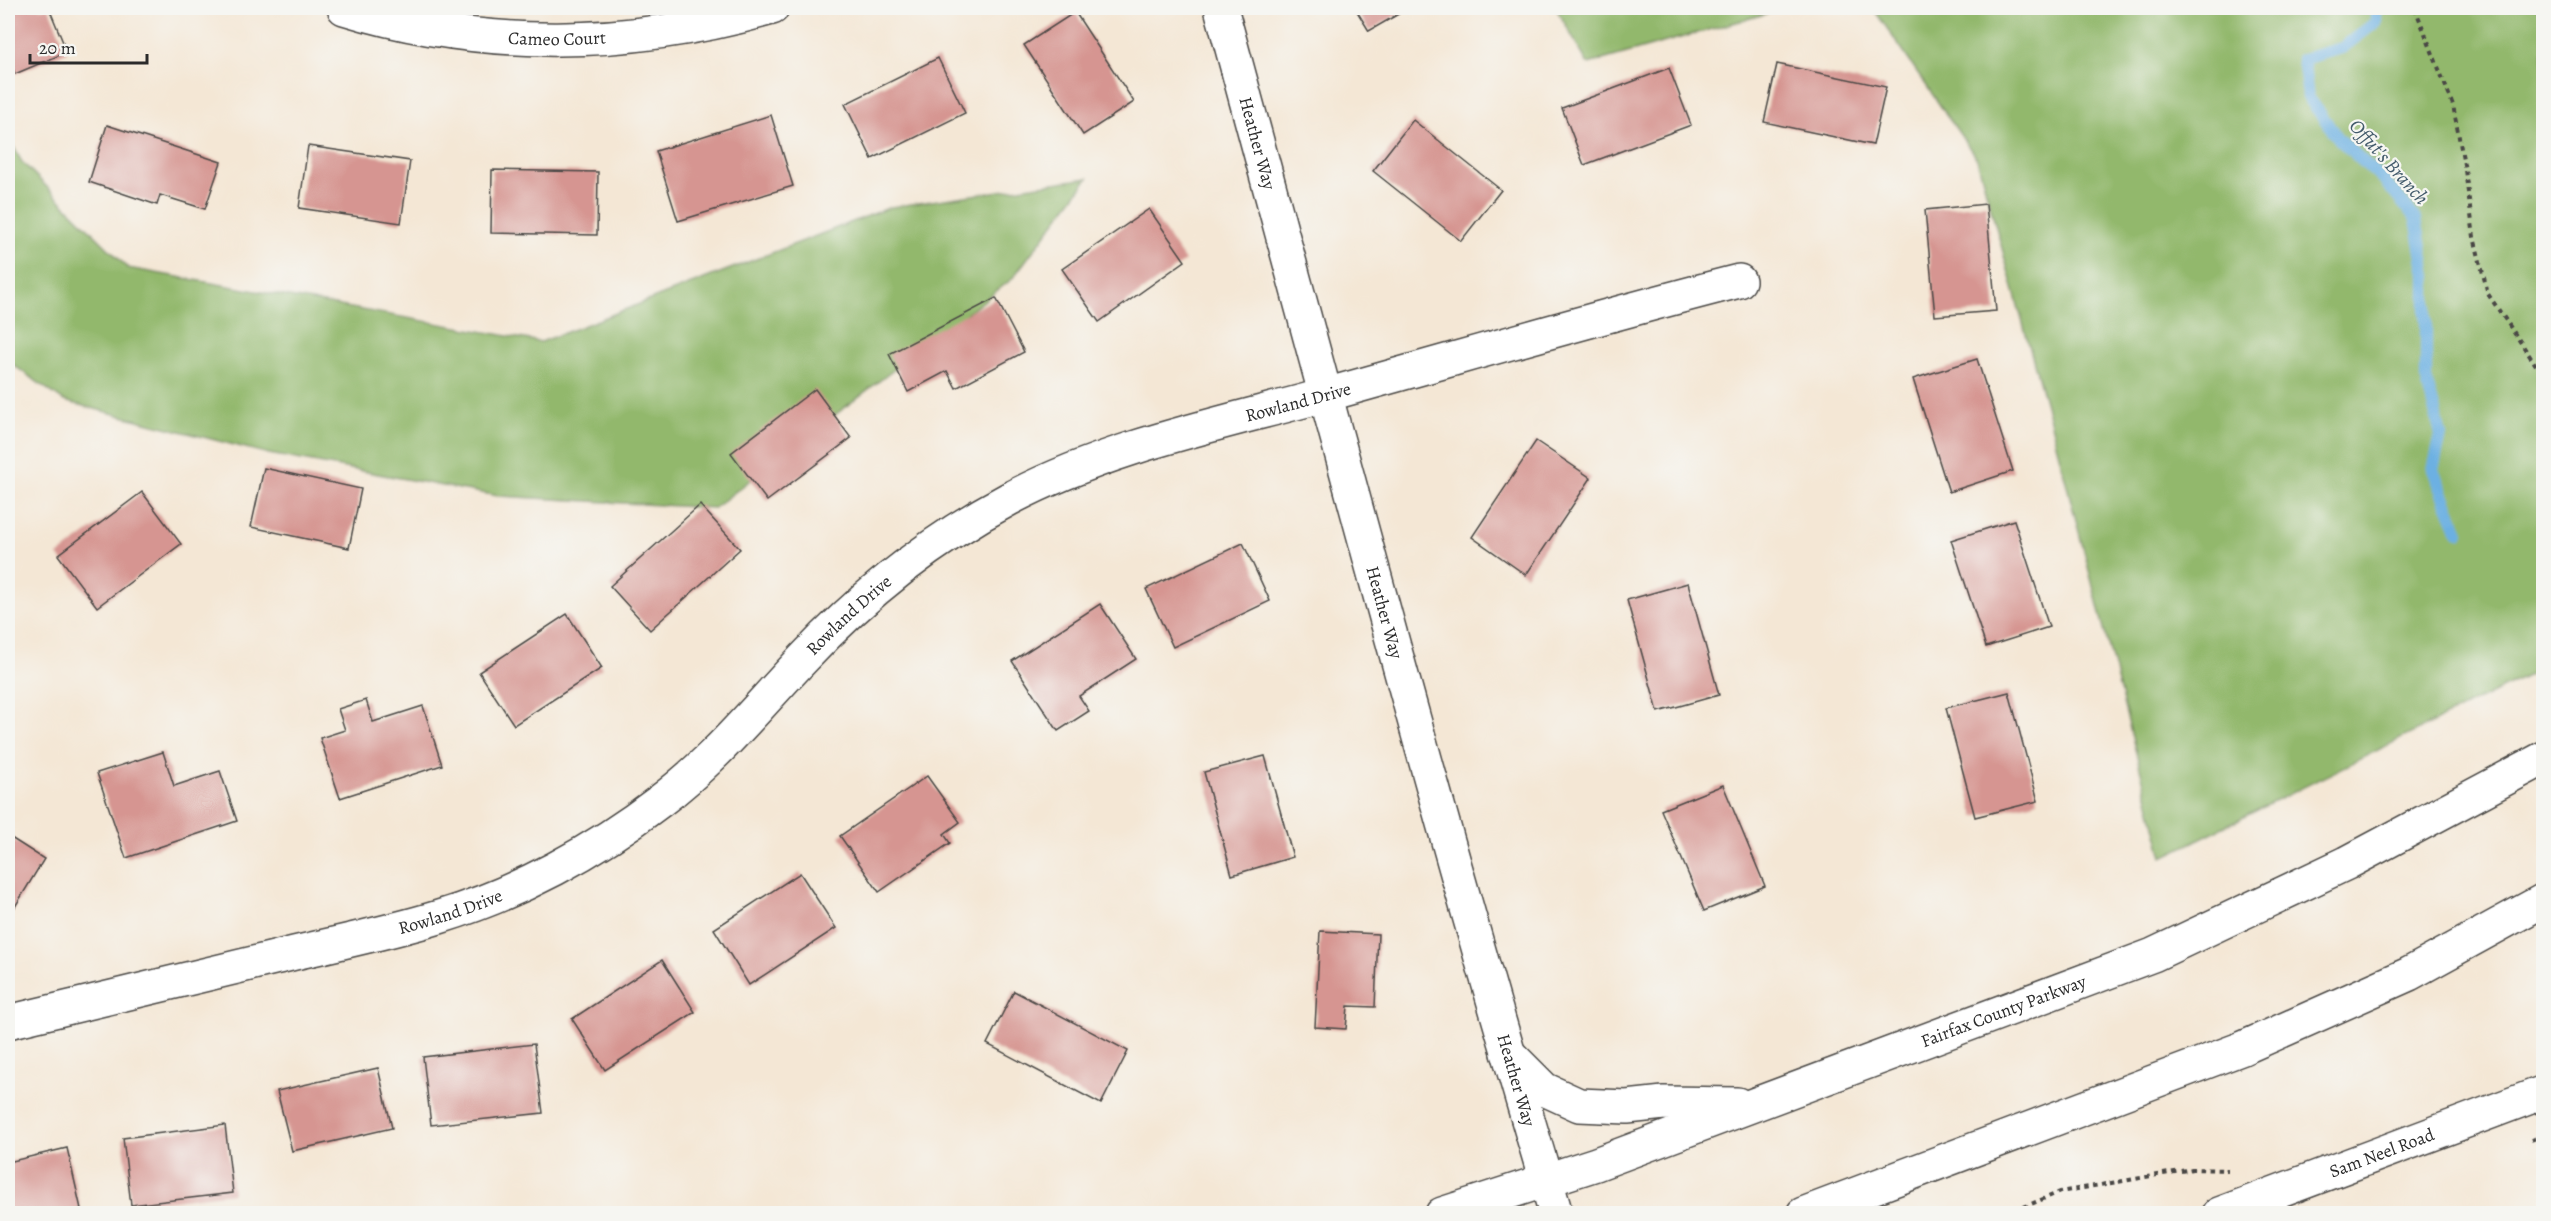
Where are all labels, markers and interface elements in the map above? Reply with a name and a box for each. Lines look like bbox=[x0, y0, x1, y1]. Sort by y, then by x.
street label: Cameo Court bbox=[507, 25, 607, 51]
scale bar bbox=[30, 27, 147, 65]
text: 20 m bbox=[39, 36, 76, 60]
street label: Heather Way bbox=[1234, 94, 1282, 193]
water label: Offut's Branch bbox=[2343, 113, 2435, 211]
street label: Rowland Drive bbox=[1243, 376, 1354, 428]
street label: Heather Way bbox=[1360, 563, 1409, 662]
street label: Rowland Drive bbox=[801, 569, 897, 660]
street label: Rowland Drive bbox=[396, 883, 506, 940]
street label: Fairfax County Parkway bbox=[1917, 969, 2090, 1053]
street label: Heather Way bbox=[1492, 1031, 1542, 1130]
street label: Sam Neel Road bbox=[2326, 1122, 2438, 1183]

